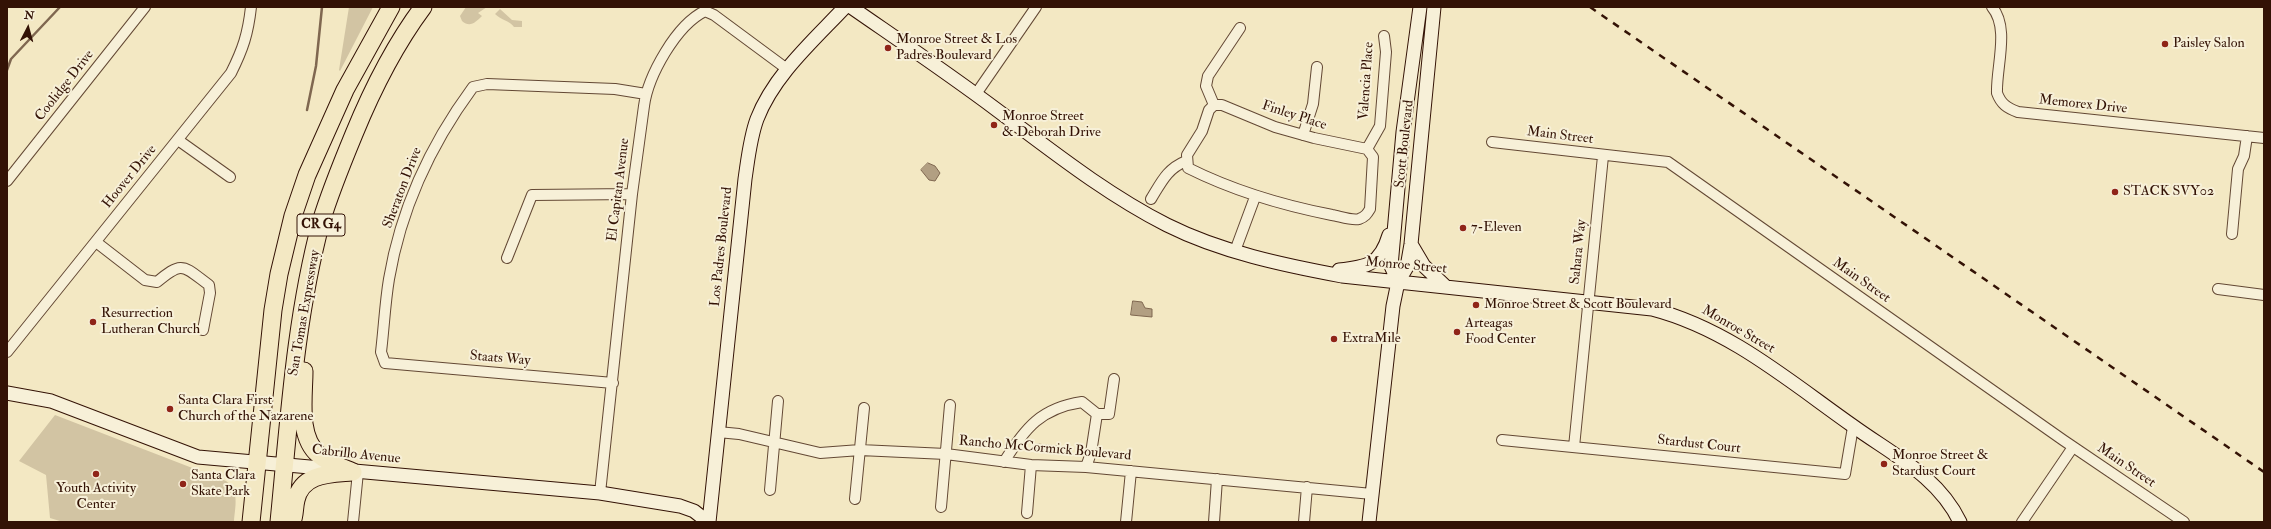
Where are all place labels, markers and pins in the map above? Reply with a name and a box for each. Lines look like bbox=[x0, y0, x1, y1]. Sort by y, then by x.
place label: Monroe Street & Los Padres Boulevard bbox=[896, 32, 1017, 64]
place label: Paisley Salon bbox=[2173, 36, 2245, 52]
marker: Paisley Salon bbox=[2160, 39, 2170, 49]
marker: Monroe Street & Los Padres Boulevard bbox=[883, 43, 893, 53]
place label: Monroe Street & Deborah Drive bbox=[1002, 109, 1101, 142]
marker: Monroe Street & Deborah Drive bbox=[989, 120, 999, 130]
place label: STACK SVY02 bbox=[2123, 184, 2214, 200]
marker: STACK SVY02 bbox=[2110, 187, 2120, 197]
place label: 7-Eleven bbox=[1471, 220, 1522, 236]
marker: 7-Eleven bbox=[1458, 223, 1468, 233]
place label: Monroe Street & Scott Boulevard bbox=[1484, 297, 1672, 313]
marker: Monroe Street & Scott Boulevard bbox=[1471, 300, 1481, 310]
place label: Resurrection Lutheran Church bbox=[101, 306, 200, 338]
place label: Arteagas Food Center bbox=[1465, 316, 1536, 348]
marker: Resurrection Lutheran Church bbox=[88, 317, 98, 327]
marker: Arteagas Food Center bbox=[1452, 327, 1462, 337]
place label: ExtraMile bbox=[1342, 331, 1401, 347]
marker: ExtraMile bbox=[1329, 334, 1339, 344]
place label: Santa Clara First Church of the Nazarene bbox=[178, 393, 313, 426]
marker: Santa Clara First Church of the Nazarene bbox=[165, 404, 175, 414]
place label: Monroe Street & Stardust Court bbox=[1892, 448, 1988, 480]
marker: Monroe Street & Stardust Court bbox=[1879, 459, 1889, 469]
place label: Santa Clara Skate Park bbox=[191, 468, 255, 500]
marker: Youth Activity Center bbox=[91, 469, 101, 479]
marker: Santa Clara Skate Park bbox=[178, 479, 188, 489]
place label: Youth Activity Center bbox=[56, 481, 136, 514]

